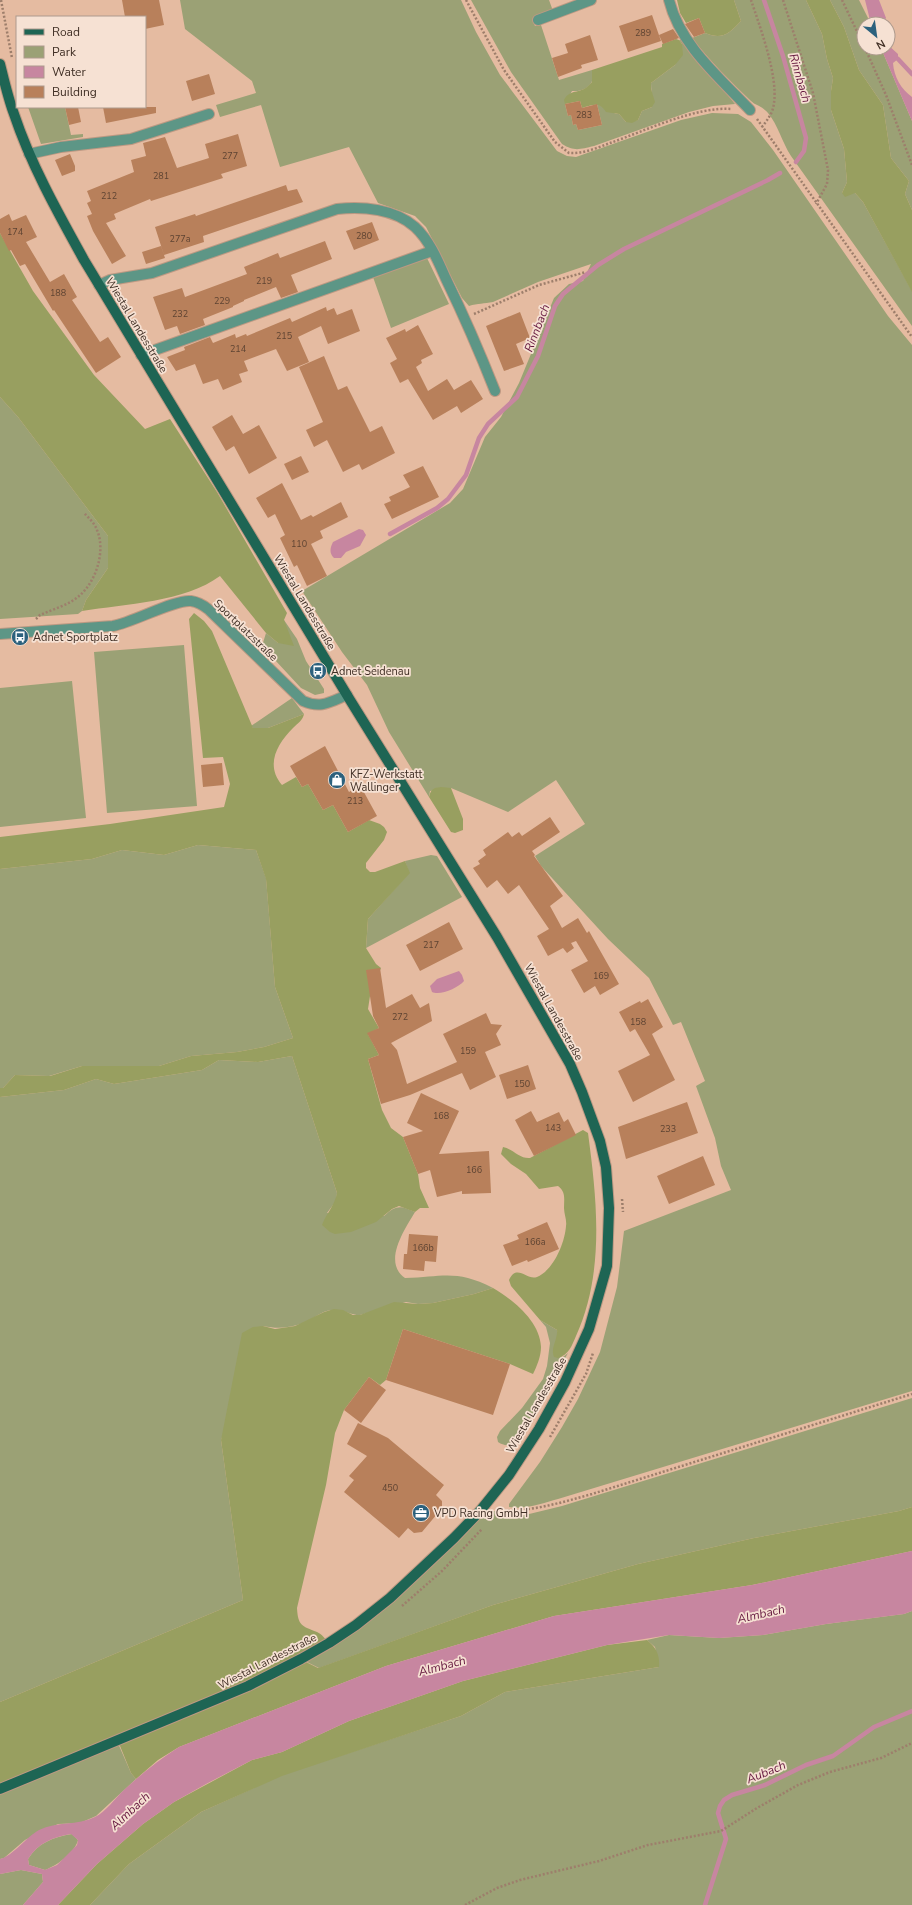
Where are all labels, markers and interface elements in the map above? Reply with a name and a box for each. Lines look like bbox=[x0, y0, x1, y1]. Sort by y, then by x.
legend bbox=[16, 16, 146, 108]
north arrow bbox=[856, 16, 896, 56]
text: Road bbox=[52, 24, 80, 40]
house number: 289 bbox=[635, 27, 651, 39]
text: N bbox=[873, 36, 888, 53]
text: Park bbox=[52, 44, 77, 60]
water label: Rinnbach bbox=[785, 52, 815, 104]
text: Water bbox=[52, 64, 86, 80]
text: Building bbox=[52, 84, 97, 100]
house number: 283 bbox=[576, 109, 592, 121]
house number: 277 bbox=[222, 150, 238, 162]
house number: 281 bbox=[153, 170, 169, 182]
house number: 212 bbox=[101, 190, 117, 202]
house number: 174 bbox=[7, 226, 24, 238]
house number: 280 bbox=[356, 230, 372, 242]
house number: 277a bbox=[170, 233, 191, 245]
street label: Wiestal Landesstraße bbox=[102, 275, 171, 376]
house number: 219 bbox=[256, 275, 272, 287]
house number: 188 bbox=[50, 287, 66, 299]
house number: 229 bbox=[214, 295, 230, 307]
water label: Rinnbach bbox=[521, 302, 554, 354]
house number: 232 bbox=[172, 308, 188, 320]
house number: 215 bbox=[276, 330, 292, 342]
house number: 214 bbox=[230, 343, 247, 355]
house number: 110 bbox=[291, 538, 307, 550]
street label: Wiestal Landesstraße bbox=[270, 552, 339, 653]
street label: Sportplatzstraße bbox=[211, 596, 281, 665]
bus stop icon: Adnet Sportplatz bbox=[10, 627, 30, 647]
place label: Adnet Sportplatz bbox=[33, 630, 118, 645]
bus stop icon: Adnet Seidenau bbox=[308, 661, 328, 681]
place label: Adnet Seidenau bbox=[331, 664, 410, 679]
place label: KFZ-Werkstatt Wallinger bbox=[350, 767, 422, 795]
shop icon: KFZ-Werkstatt Wallinger bbox=[327, 770, 347, 790]
house number: 213 bbox=[347, 795, 363, 807]
house number: 217 bbox=[423, 939, 439, 951]
street label: Wiestal Landesstraße bbox=[521, 961, 587, 1063]
house number: 169 bbox=[593, 970, 609, 982]
house number: 272 bbox=[392, 1011, 408, 1023]
house number: 158 bbox=[630, 1016, 646, 1028]
house number: 159 bbox=[460, 1045, 476, 1057]
house number: 150 bbox=[514, 1078, 530, 1090]
house number: 168 bbox=[433, 1110, 449, 1122]
house number: 143 bbox=[545, 1122, 561, 1134]
house number: 233 bbox=[660, 1123, 676, 1135]
house number: 166 bbox=[466, 1164, 482, 1176]
house number: 166a bbox=[525, 1236, 546, 1248]
house number: 166b bbox=[412, 1242, 434, 1254]
street label: Wiestal Landesstraße bbox=[503, 1354, 570, 1456]
house number: 450 bbox=[382, 1482, 398, 1494]
office icon: VPD Racing GmbH bbox=[411, 1503, 431, 1523]
place label: VPD Racing GmbH bbox=[433, 1506, 528, 1521]
water label: Almbach bbox=[735, 1601, 787, 1627]
street label: Wiestal Landesstraße bbox=[215, 1630, 319, 1693]
water label: Almbach bbox=[416, 1652, 468, 1680]
water label: Aubach bbox=[743, 1757, 788, 1788]
water label: Almbach bbox=[106, 1789, 153, 1834]

